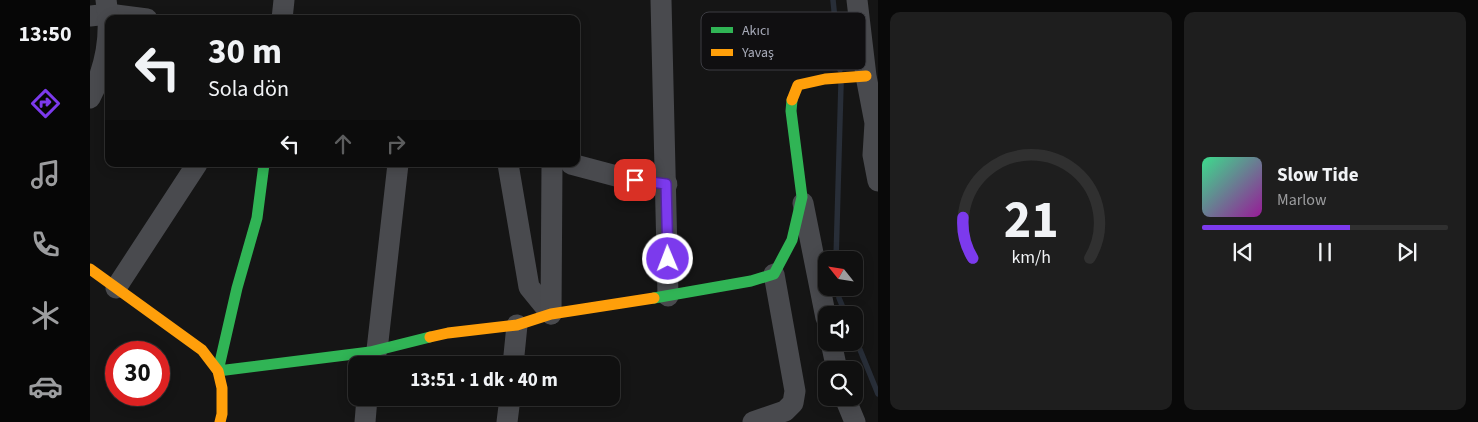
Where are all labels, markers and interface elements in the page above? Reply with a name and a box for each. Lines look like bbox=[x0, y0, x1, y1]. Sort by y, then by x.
legend bbox=[701, 12, 866, 70]
text: 13:50 bbox=[18, 18, 72, 50]
text: Akıcı bbox=[742, 21, 770, 41]
text: 30 m bbox=[208, 27, 282, 77]
icon: left bbox=[125, 35, 190, 100]
text: Yavaş bbox=[741, 43, 774, 63]
text: Sola dön bbox=[208, 73, 289, 105]
icon: directions bbox=[28, 86, 63, 121]
icon: left bbox=[276, 130, 304, 158]
icon: ahead bbox=[329, 130, 357, 158]
icon: right bbox=[382, 130, 410, 158]
icon: music bbox=[28, 157, 63, 192]
pin bbox=[614, 159, 656, 201]
text: Slow Tide bbox=[1277, 162, 1358, 189]
icon: arrive bbox=[621, 166, 649, 194]
text: 21 bbox=[1004, 184, 1058, 258]
text: Marlow bbox=[1277, 189, 1326, 211]
icon: phone bbox=[28, 227, 63, 262]
position arrow bbox=[641, 232, 693, 284]
icon: previous bbox=[1229, 238, 1257, 266]
icon: pause bbox=[1311, 238, 1339, 266]
icon: next bbox=[1393, 238, 1421, 266]
text: km/h bbox=[1011, 245, 1051, 270]
north arrow bbox=[818, 251, 862, 296]
map controls bbox=[818, 251, 863, 406]
icon: climate bbox=[28, 298, 63, 333]
button: sound bbox=[818, 306, 863, 351]
speed limit sign: 30 bbox=[105, 341, 170, 406]
button: search bbox=[818, 361, 863, 406]
text: 13:51 · 1 dk · 40 m bbox=[410, 367, 558, 394]
icon: car bbox=[28, 369, 63, 404]

